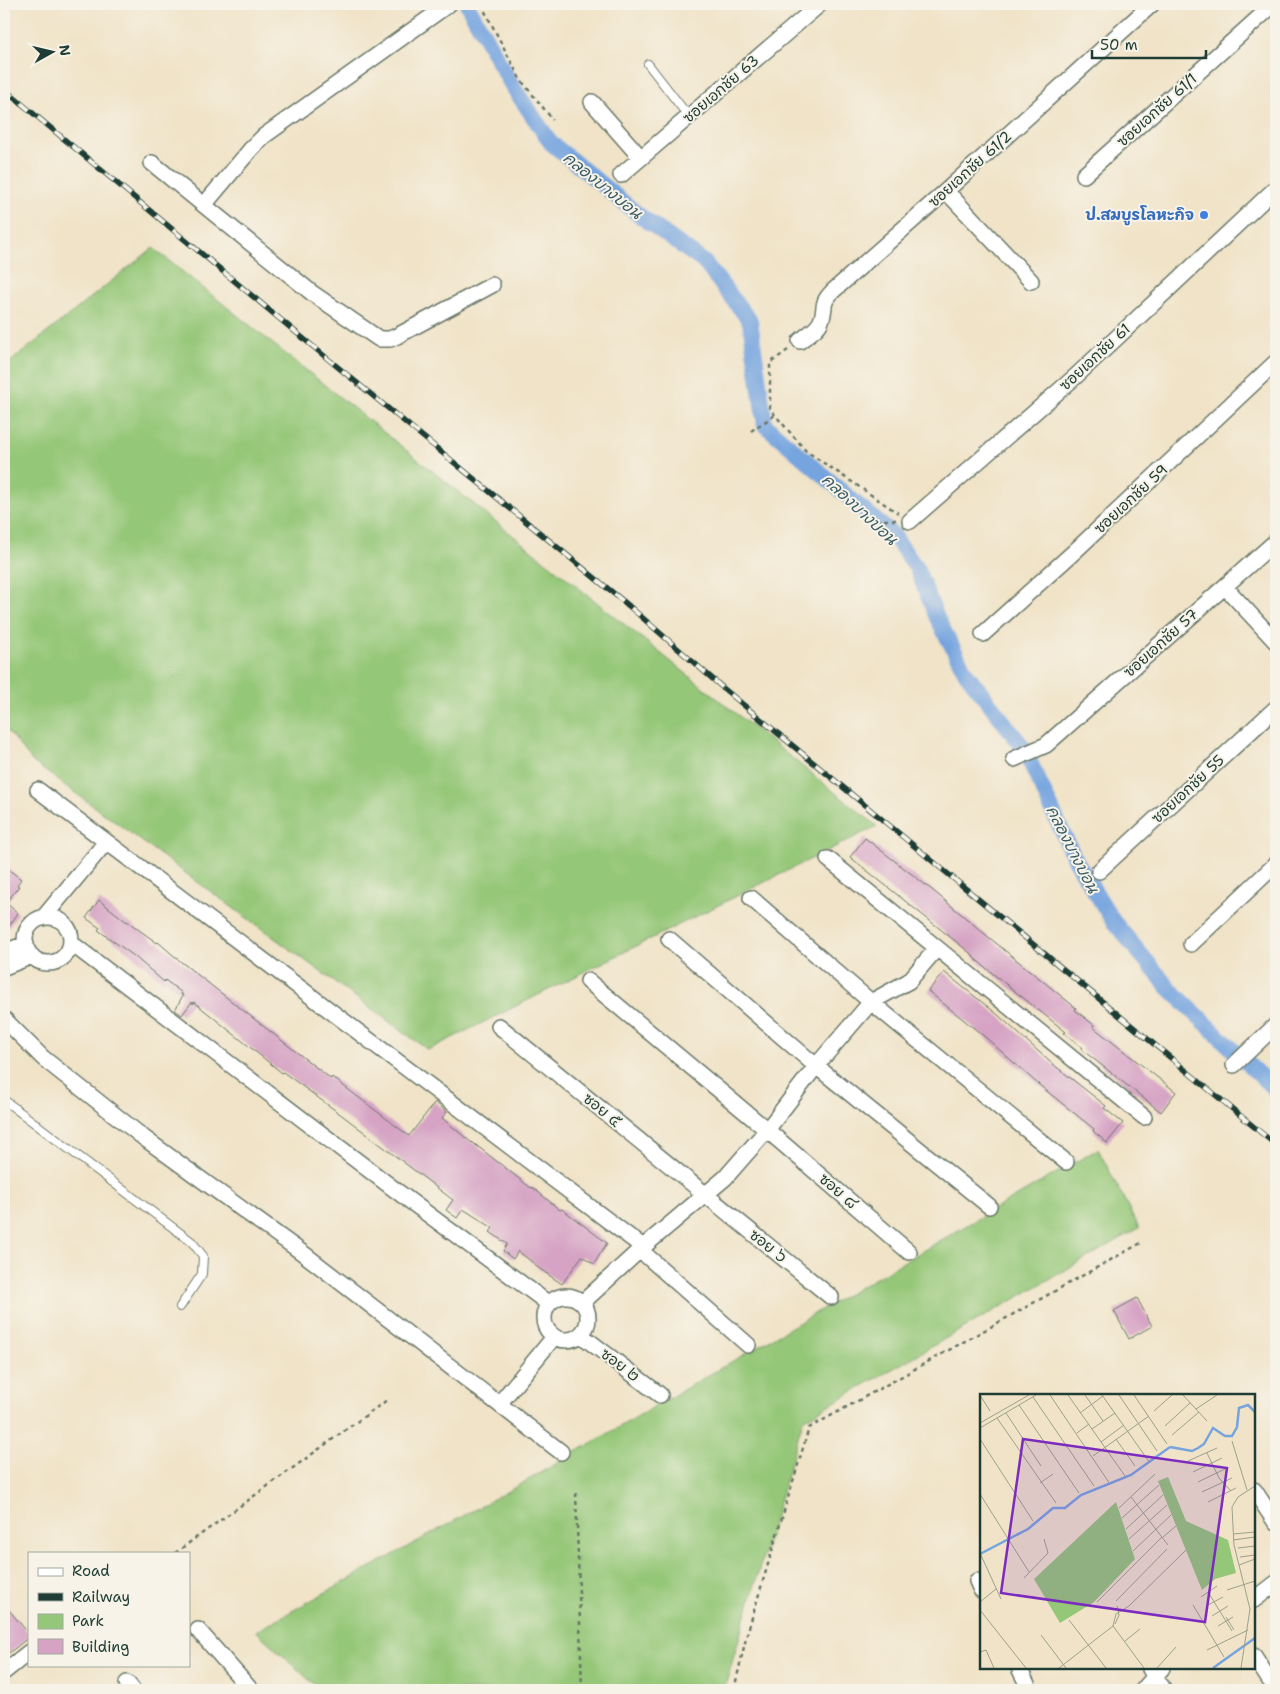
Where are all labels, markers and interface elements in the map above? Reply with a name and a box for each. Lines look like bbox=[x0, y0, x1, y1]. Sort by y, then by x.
north arrow bbox=[28, 28, 78, 78]
scale bar bbox=[1092, 28, 1206, 60]
text: 50 m bbox=[1100, 35, 1138, 55]
text: N bbox=[55, 43, 75, 57]
street label: ซอยเอกชัย 63 bbox=[679, 50, 763, 128]
street label: ซอยเอกชัย 61/1 bbox=[1113, 69, 1201, 151]
street label: ซอยเอกชัย 61/2 bbox=[924, 126, 1016, 212]
water label: คลองบางบอน bbox=[559, 147, 647, 224]
place label: ป.สมบูรโลหะกิจ bbox=[1085, 205, 1194, 226]
marker: ป.สมบูรโลหะกิจ bbox=[1198, 209, 1210, 221]
street label: ซอยเอกชัย 61 bbox=[1055, 319, 1135, 395]
street label: ซอยเอกชัย 59 bbox=[1090, 460, 1172, 538]
water label: คลองบางบอน bbox=[818, 469, 903, 550]
street label: ซอยเอกชัย 57 bbox=[1120, 604, 1202, 682]
street label: ซอยเอกชัย 55 bbox=[1147, 750, 1229, 828]
water label: คลองบางบอน bbox=[1042, 802, 1104, 898]
street label: ซอย ๕ bbox=[579, 1089, 626, 1132]
street label: ซอย ๘ bbox=[815, 1169, 863, 1214]
street label: ซอย ๖ bbox=[745, 1225, 791, 1267]
street label: ซอย ๒ bbox=[597, 1344, 643, 1386]
inset map bbox=[980, 1394, 1255, 1669]
legend bbox=[28, 1552, 190, 1666]
text: Road bbox=[72, 1561, 110, 1581]
text: Railway bbox=[72, 1587, 130, 1607]
text: Park bbox=[72, 1611, 104, 1631]
text: Building bbox=[72, 1637, 129, 1657]

